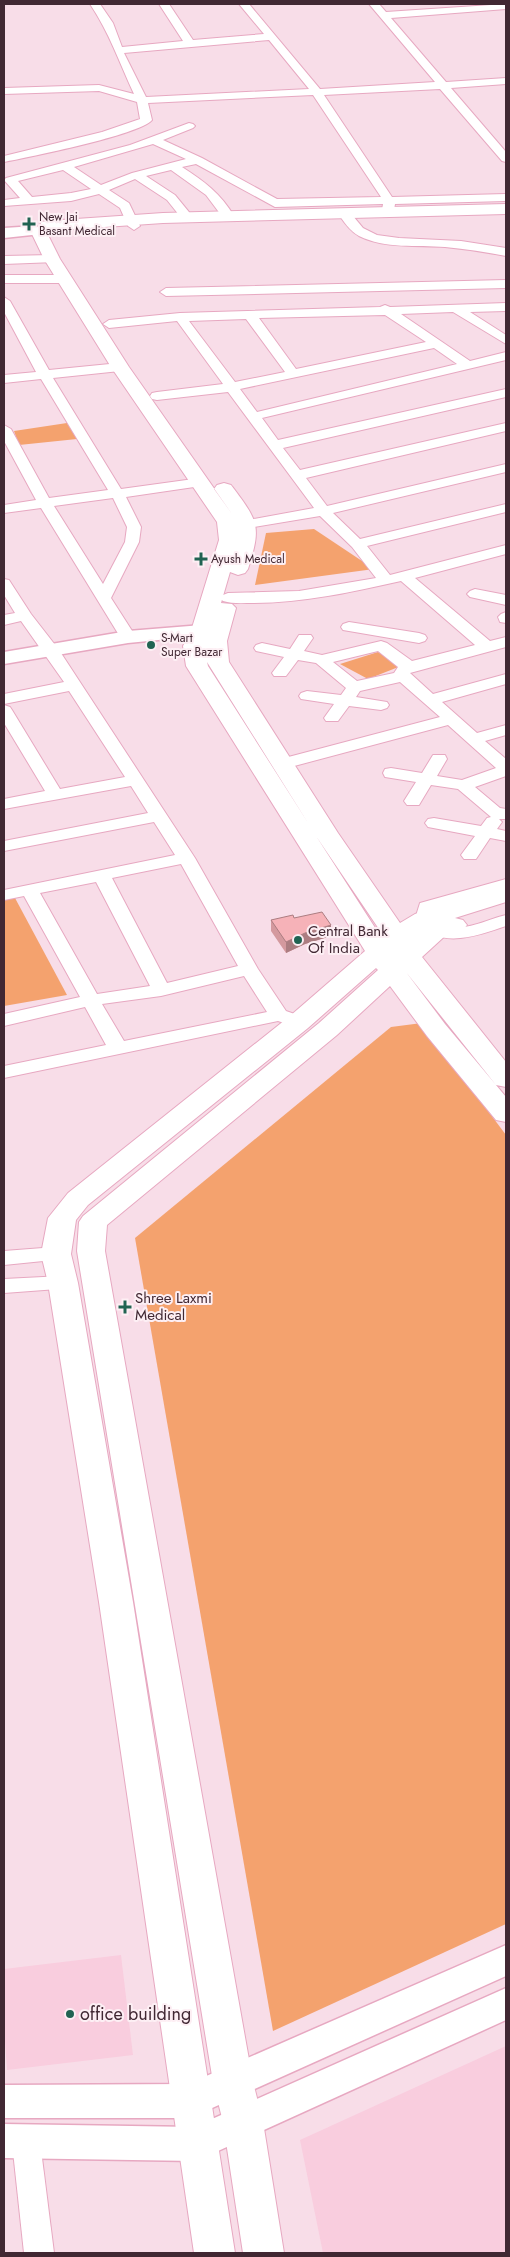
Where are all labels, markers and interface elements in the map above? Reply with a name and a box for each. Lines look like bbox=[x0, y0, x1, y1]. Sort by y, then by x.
place label: New Jai Basant Medical bbox=[39, 208, 115, 240]
marker: New Jai Basant Medical bbox=[23, 218, 35, 230]
place label: Ayush Medical bbox=[211, 550, 285, 568]
marker: Ayush Medical bbox=[195, 553, 207, 565]
place label: S-Mart Super Bazar bbox=[161, 629, 223, 661]
marker: S-Mart Super Bazar bbox=[145, 639, 157, 651]
place label: Central Bank Of India bbox=[308, 920, 388, 959]
marker: Central Bank Of India bbox=[292, 934, 304, 946]
place label: Shree Laxmi Medical bbox=[135, 1287, 212, 1326]
marker: Shree Laxmi Medical bbox=[119, 1301, 131, 1313]
place label: office building bbox=[80, 2001, 191, 2027]
marker: office building bbox=[64, 2008, 76, 2020]

